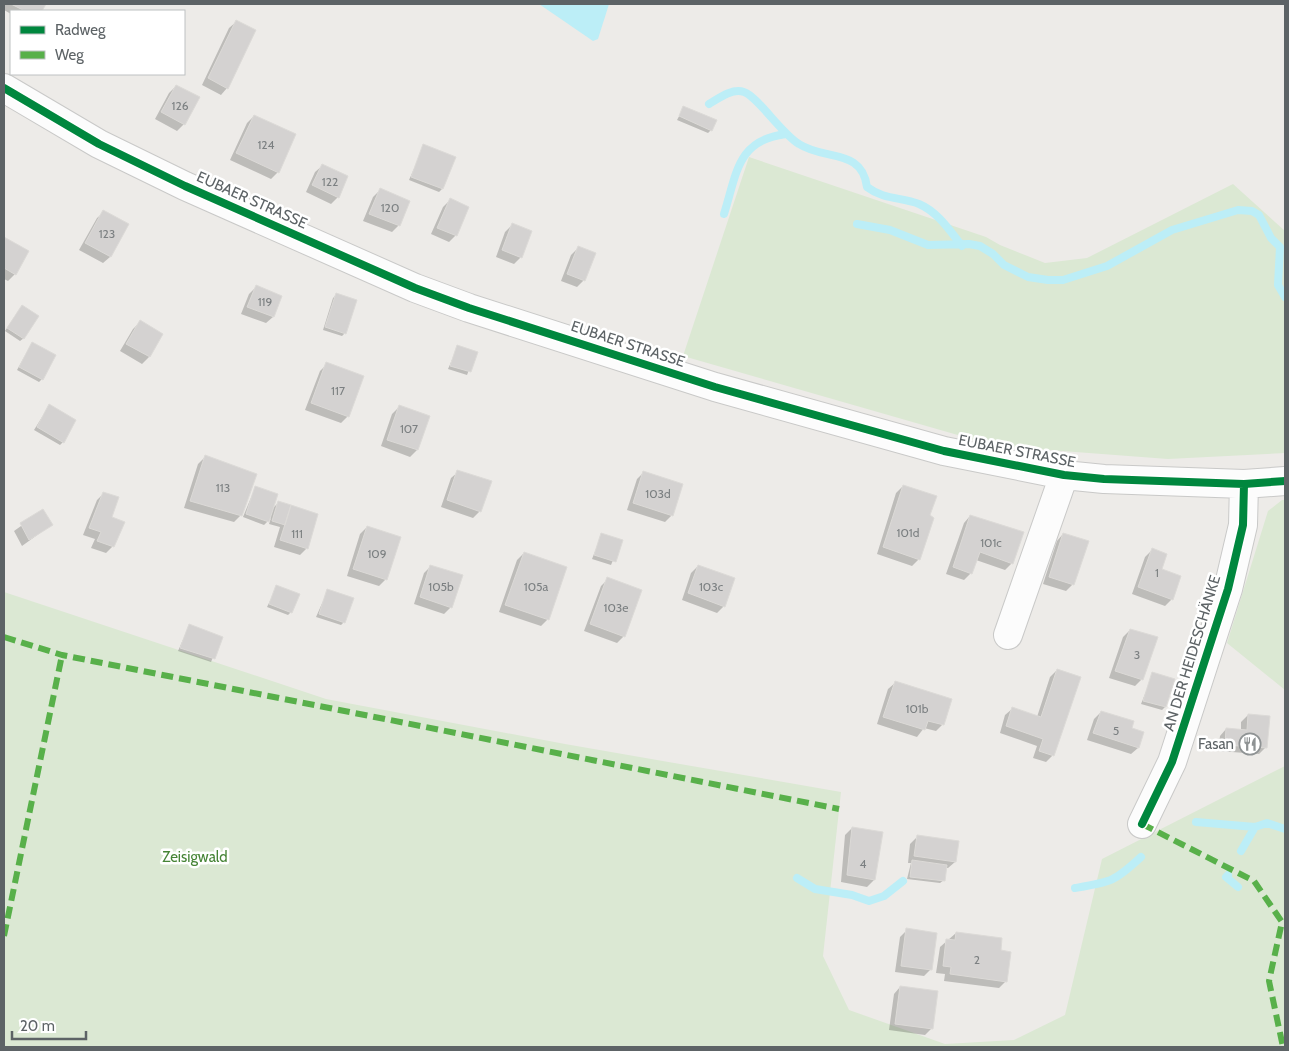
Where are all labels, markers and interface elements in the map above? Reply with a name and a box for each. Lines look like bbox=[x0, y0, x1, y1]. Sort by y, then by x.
legend bbox=[10, 10, 185, 75]
text: Radweg bbox=[55, 21, 106, 39]
text: Weg bbox=[55, 46, 84, 64]
house number: 126 bbox=[171, 98, 189, 113]
house number: 124 bbox=[257, 137, 275, 152]
street label: EUBAER STRASSE bbox=[194, 168, 310, 232]
house number: 122 bbox=[322, 174, 338, 189]
house number: 120 bbox=[381, 200, 399, 215]
house number: 123 bbox=[99, 226, 115, 241]
house number: 119 bbox=[258, 294, 273, 309]
street label: EUBAER STRASSE bbox=[569, 317, 687, 371]
house number: 117 bbox=[331, 383, 345, 398]
house number: 107 bbox=[400, 421, 418, 436]
street label: EUBAER STRASSE bbox=[957, 431, 1077, 471]
house number: 113 bbox=[216, 480, 230, 495]
house number: 103d bbox=[645, 486, 671, 501]
house number: 101d bbox=[897, 525, 919, 540]
house number: 111 bbox=[291, 526, 303, 541]
house number: 101c bbox=[980, 535, 1002, 550]
house number: 109 bbox=[367, 546, 387, 561]
house number: 1 bbox=[1155, 565, 1159, 580]
street label: AN DER HEIDESCHÄNKE bbox=[1160, 573, 1224, 733]
house number: 105b bbox=[428, 579, 454, 594]
house number: 105a bbox=[524, 579, 549, 594]
house number: 103c bbox=[699, 579, 724, 594]
house number: 103e bbox=[604, 600, 628, 615]
house number: 3 bbox=[1134, 647, 1140, 662]
house number: 101b bbox=[906, 701, 929, 716]
house number: 5 bbox=[1113, 723, 1119, 738]
restaurant icon: Fasan bbox=[1238, 732, 1262, 756]
place label: Fasan bbox=[1198, 735, 1234, 753]
park label: Zeisigwald bbox=[162, 848, 228, 866]
house number: 4 bbox=[860, 856, 867, 871]
house number: 2 bbox=[974, 952, 980, 967]
scale bar bbox=[12, 1008, 86, 1040]
text: 20 m bbox=[20, 1017, 55, 1035]

